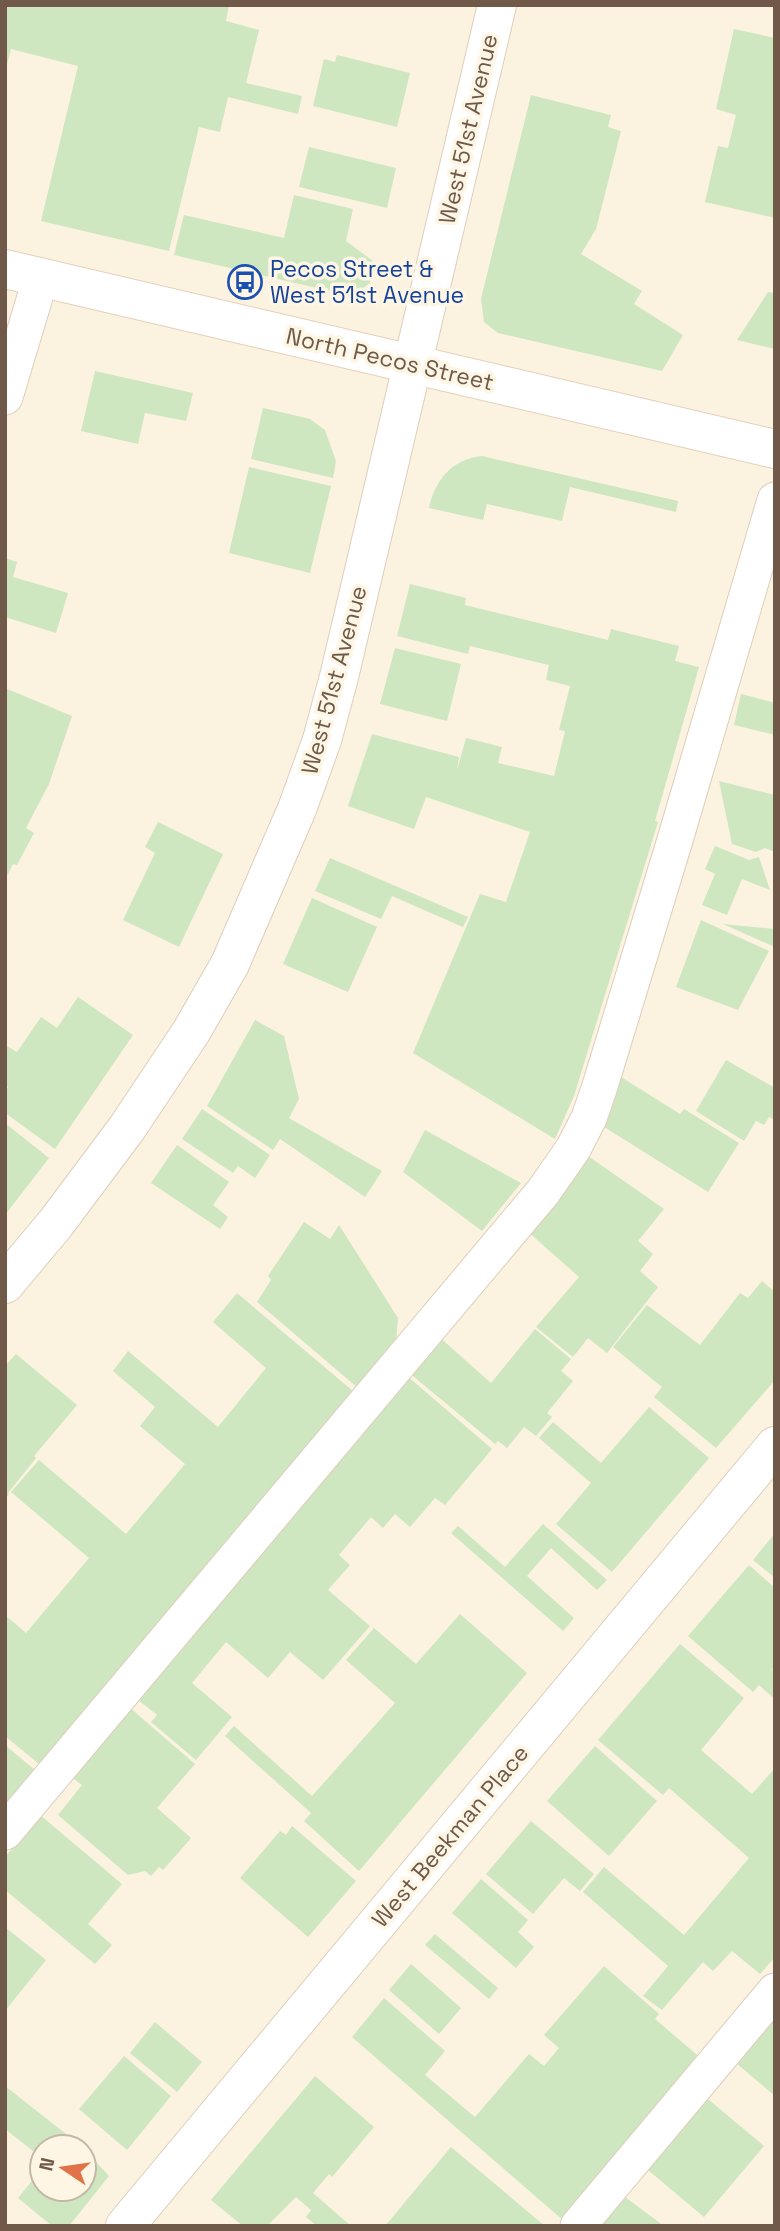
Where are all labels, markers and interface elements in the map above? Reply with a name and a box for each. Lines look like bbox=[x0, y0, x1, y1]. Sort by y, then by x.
street label: West 51st Avenue bbox=[432, 31, 504, 227]
place label: Pecos Street & West 51st Avenue bbox=[270, 254, 464, 310]
bus stop icon: Pecos Street & West 51st Avenue bbox=[226, 263, 264, 301]
street label: North Pecos Street bbox=[283, 321, 497, 397]
street label: West 51st Avenue bbox=[294, 582, 374, 778]
street label: West Beekman Place bbox=[365, 1739, 535, 1933]
north arrow bbox=[28, 2133, 98, 2203]
text: N bbox=[33, 2155, 61, 2173]

